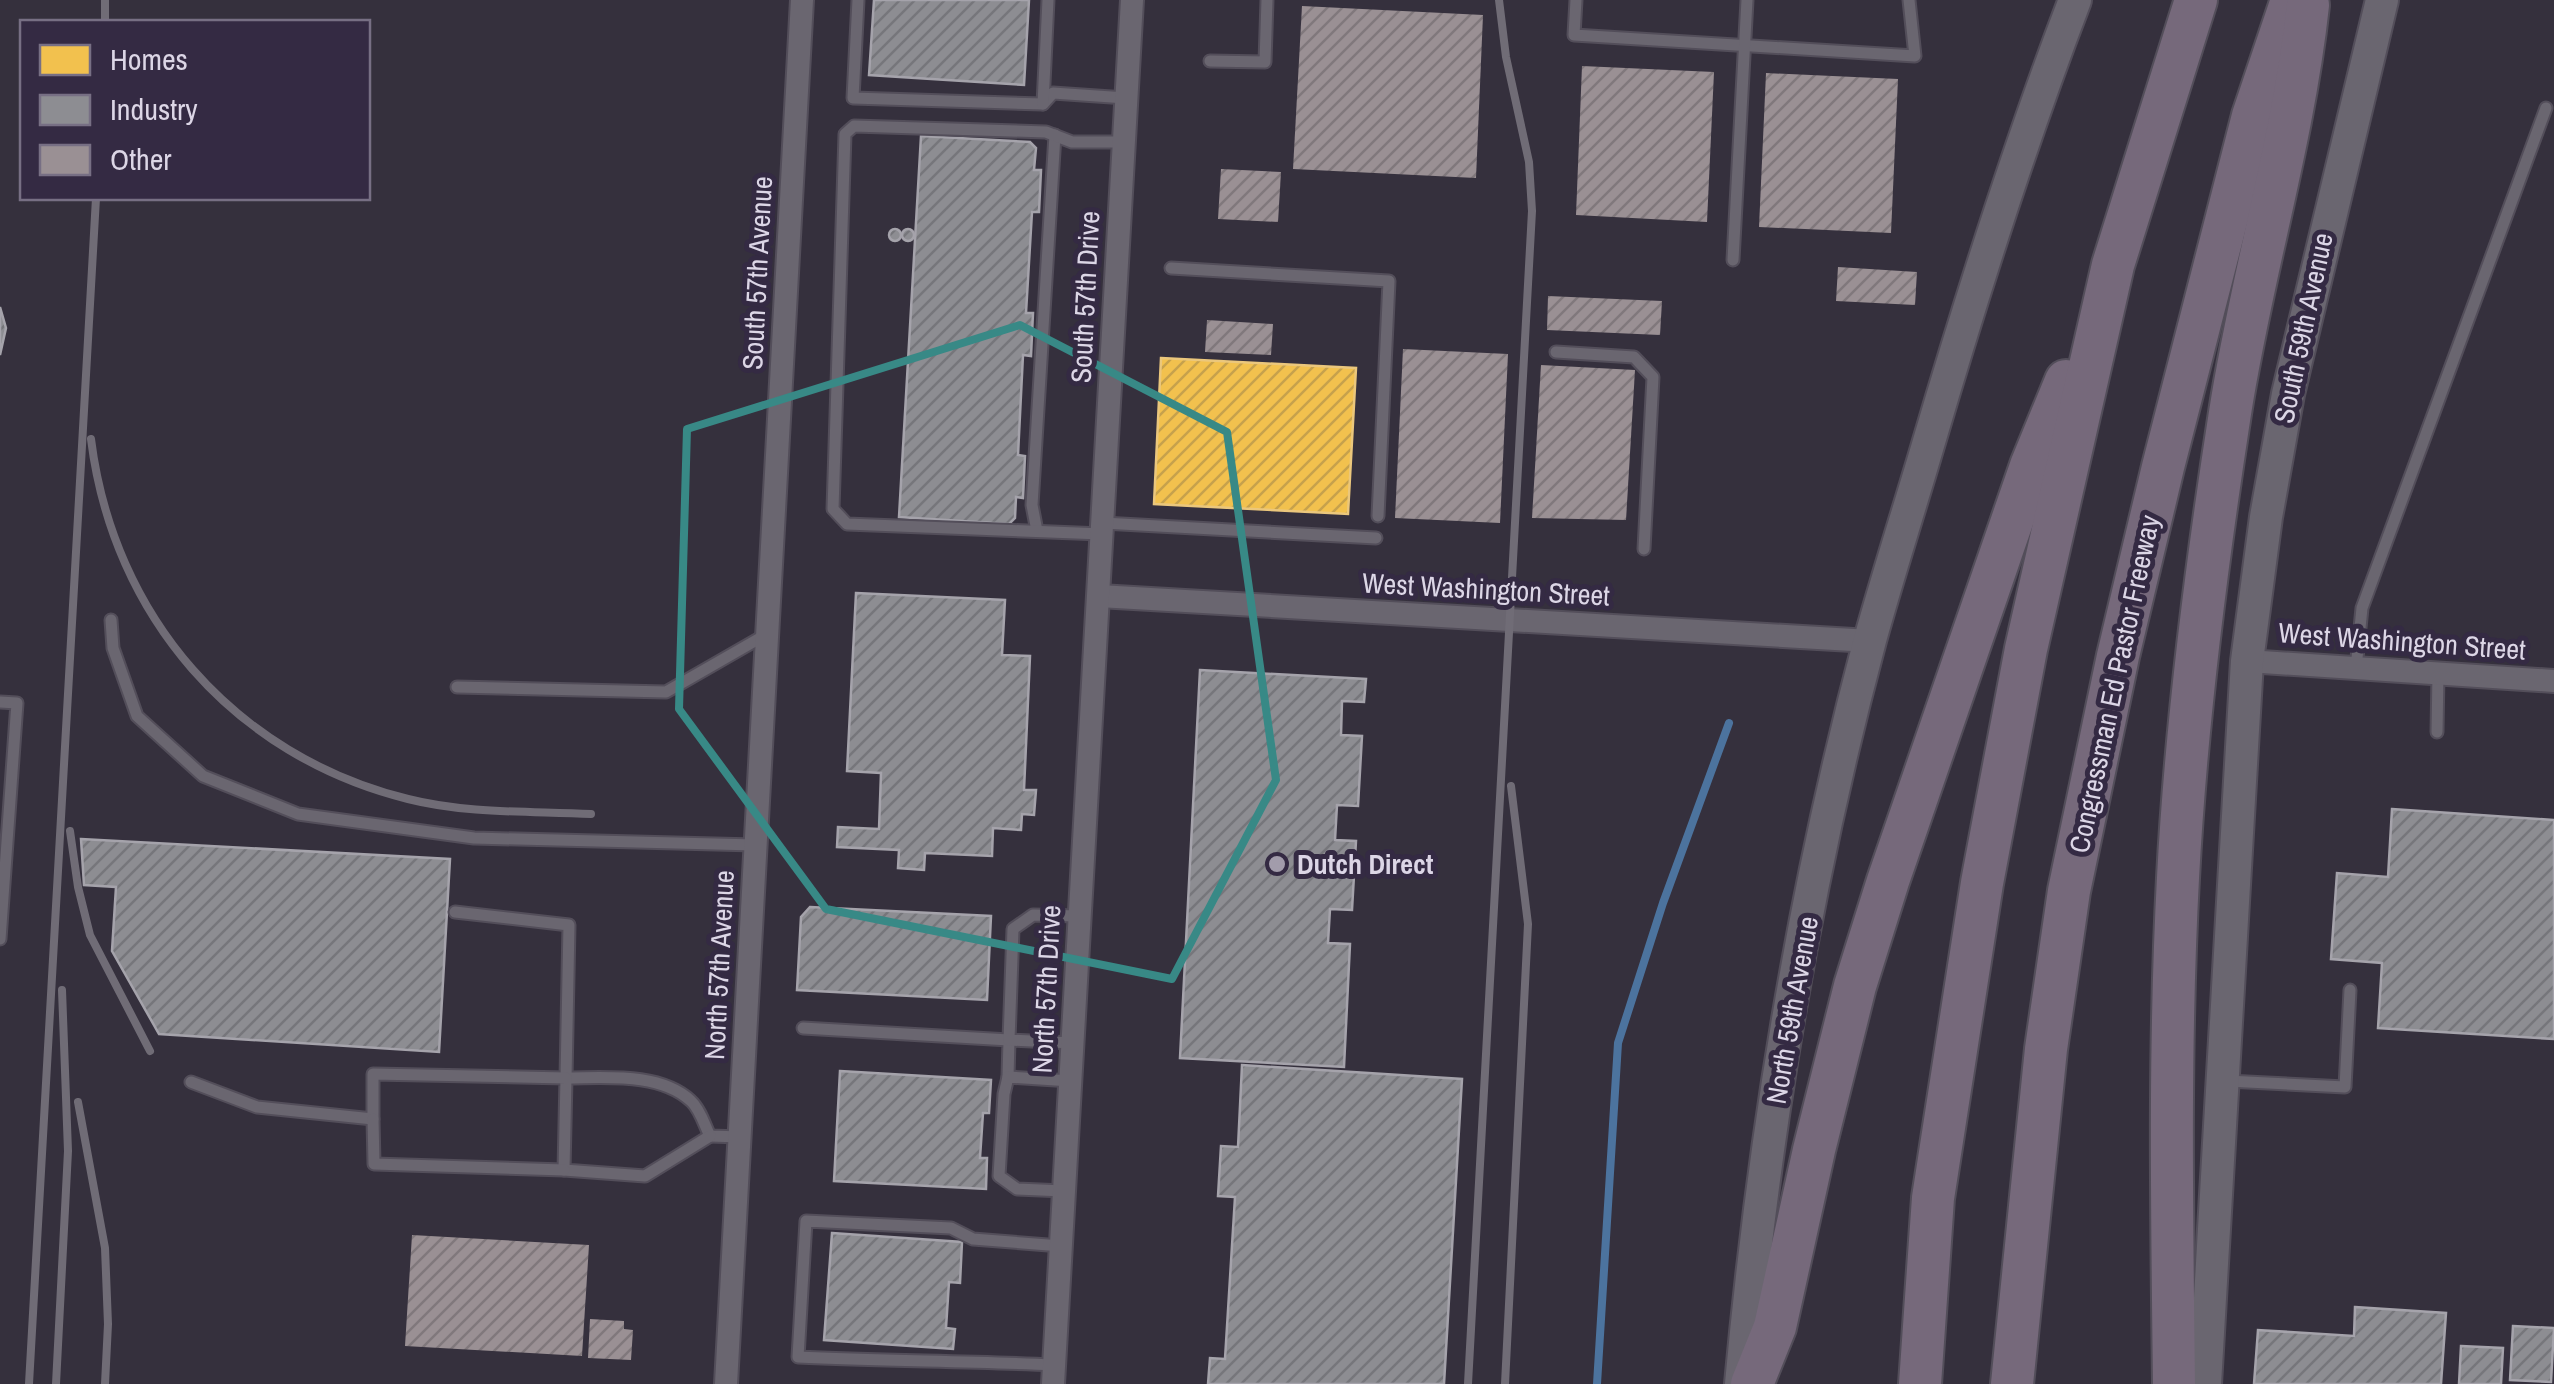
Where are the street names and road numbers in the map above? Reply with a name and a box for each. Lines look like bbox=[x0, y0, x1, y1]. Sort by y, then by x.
street label: South 57th Avenue bbox=[733, 175, 781, 371]
street label: South 57th Drive bbox=[1062, 210, 1108, 384]
street label: South 59th Avenue bbox=[2264, 229, 2342, 427]
street label: Congressman Ed Pastor Freeway bbox=[2060, 511, 2169, 856]
street label: West Washington Street bbox=[1361, 564, 1611, 614]
street label: West Washington Street bbox=[2277, 613, 2527, 669]
street label: North 57th Avenue bbox=[695, 869, 743, 1061]
street label: North 57th Drive bbox=[1023, 904, 1069, 1074]
street label: North 59th Avenue bbox=[1757, 913, 1827, 1107]

